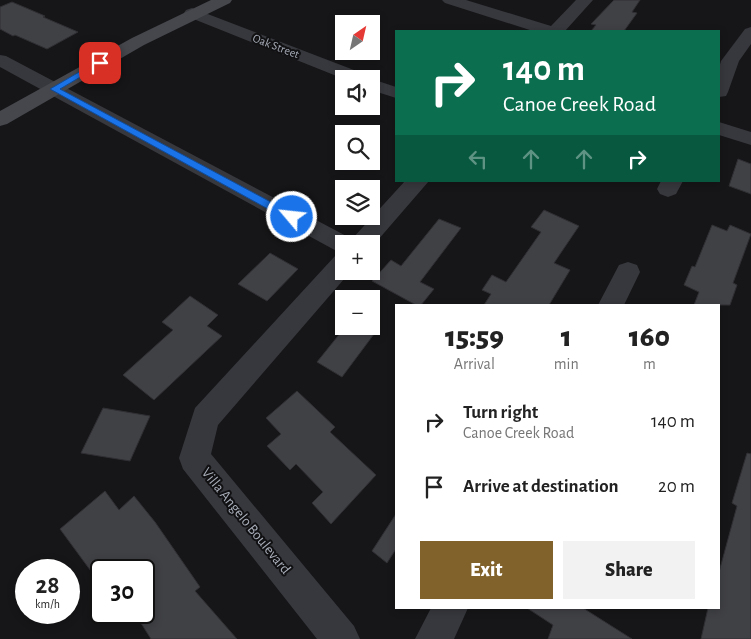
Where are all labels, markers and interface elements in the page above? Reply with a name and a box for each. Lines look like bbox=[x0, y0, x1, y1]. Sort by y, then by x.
north arrow bbox=[335, 15, 380, 60]
map controls bbox=[335, 15, 380, 335]
street label: Oak Street bbox=[251, 32, 301, 60]
pin bbox=[79, 42, 121, 84]
icon: arrive bbox=[86, 49, 114, 77]
icon: right bbox=[420, 50, 485, 115]
text: 140 m bbox=[503, 52, 585, 87]
button: sound bbox=[335, 70, 380, 115]
text: Canoe Creek Road bbox=[503, 93, 656, 115]
button: search bbox=[335, 125, 380, 170]
icon: left bbox=[464, 145, 492, 173]
icon: ahead bbox=[517, 145, 545, 173]
icon: ahead bbox=[570, 145, 598, 173]
icon: right bbox=[623, 145, 651, 173]
button: layers bbox=[335, 180, 380, 225]
position arrow bbox=[265, 190, 317, 242]
button: + bbox=[335, 235, 380, 280]
button: − bbox=[335, 290, 380, 335]
text: 15:59 bbox=[445, 322, 504, 352]
text: 1 bbox=[561, 322, 572, 352]
text: 160 bbox=[629, 322, 670, 352]
text: Arrival bbox=[454, 356, 495, 372]
text: min bbox=[554, 356, 579, 372]
text: m bbox=[643, 356, 656, 372]
text: Turn right bbox=[463, 403, 538, 422]
icon: right bbox=[420, 408, 448, 436]
text: 140 m bbox=[651, 412, 695, 431]
text: Canoe Creek Road bbox=[463, 425, 574, 441]
street label: Villa Angelo Boulevard bbox=[199, 465, 293, 577]
icon: arrive bbox=[420, 473, 448, 501]
text: Arrive at destination bbox=[463, 477, 619, 496]
text: 20 m bbox=[658, 477, 695, 496]
button: Exit bbox=[420, 541, 553, 599]
button: Share bbox=[563, 541, 695, 599]
speed limit sign: 30 bbox=[90, 559, 155, 624]
text: 28 bbox=[35, 573, 60, 598]
text: km/h bbox=[35, 598, 60, 610]

